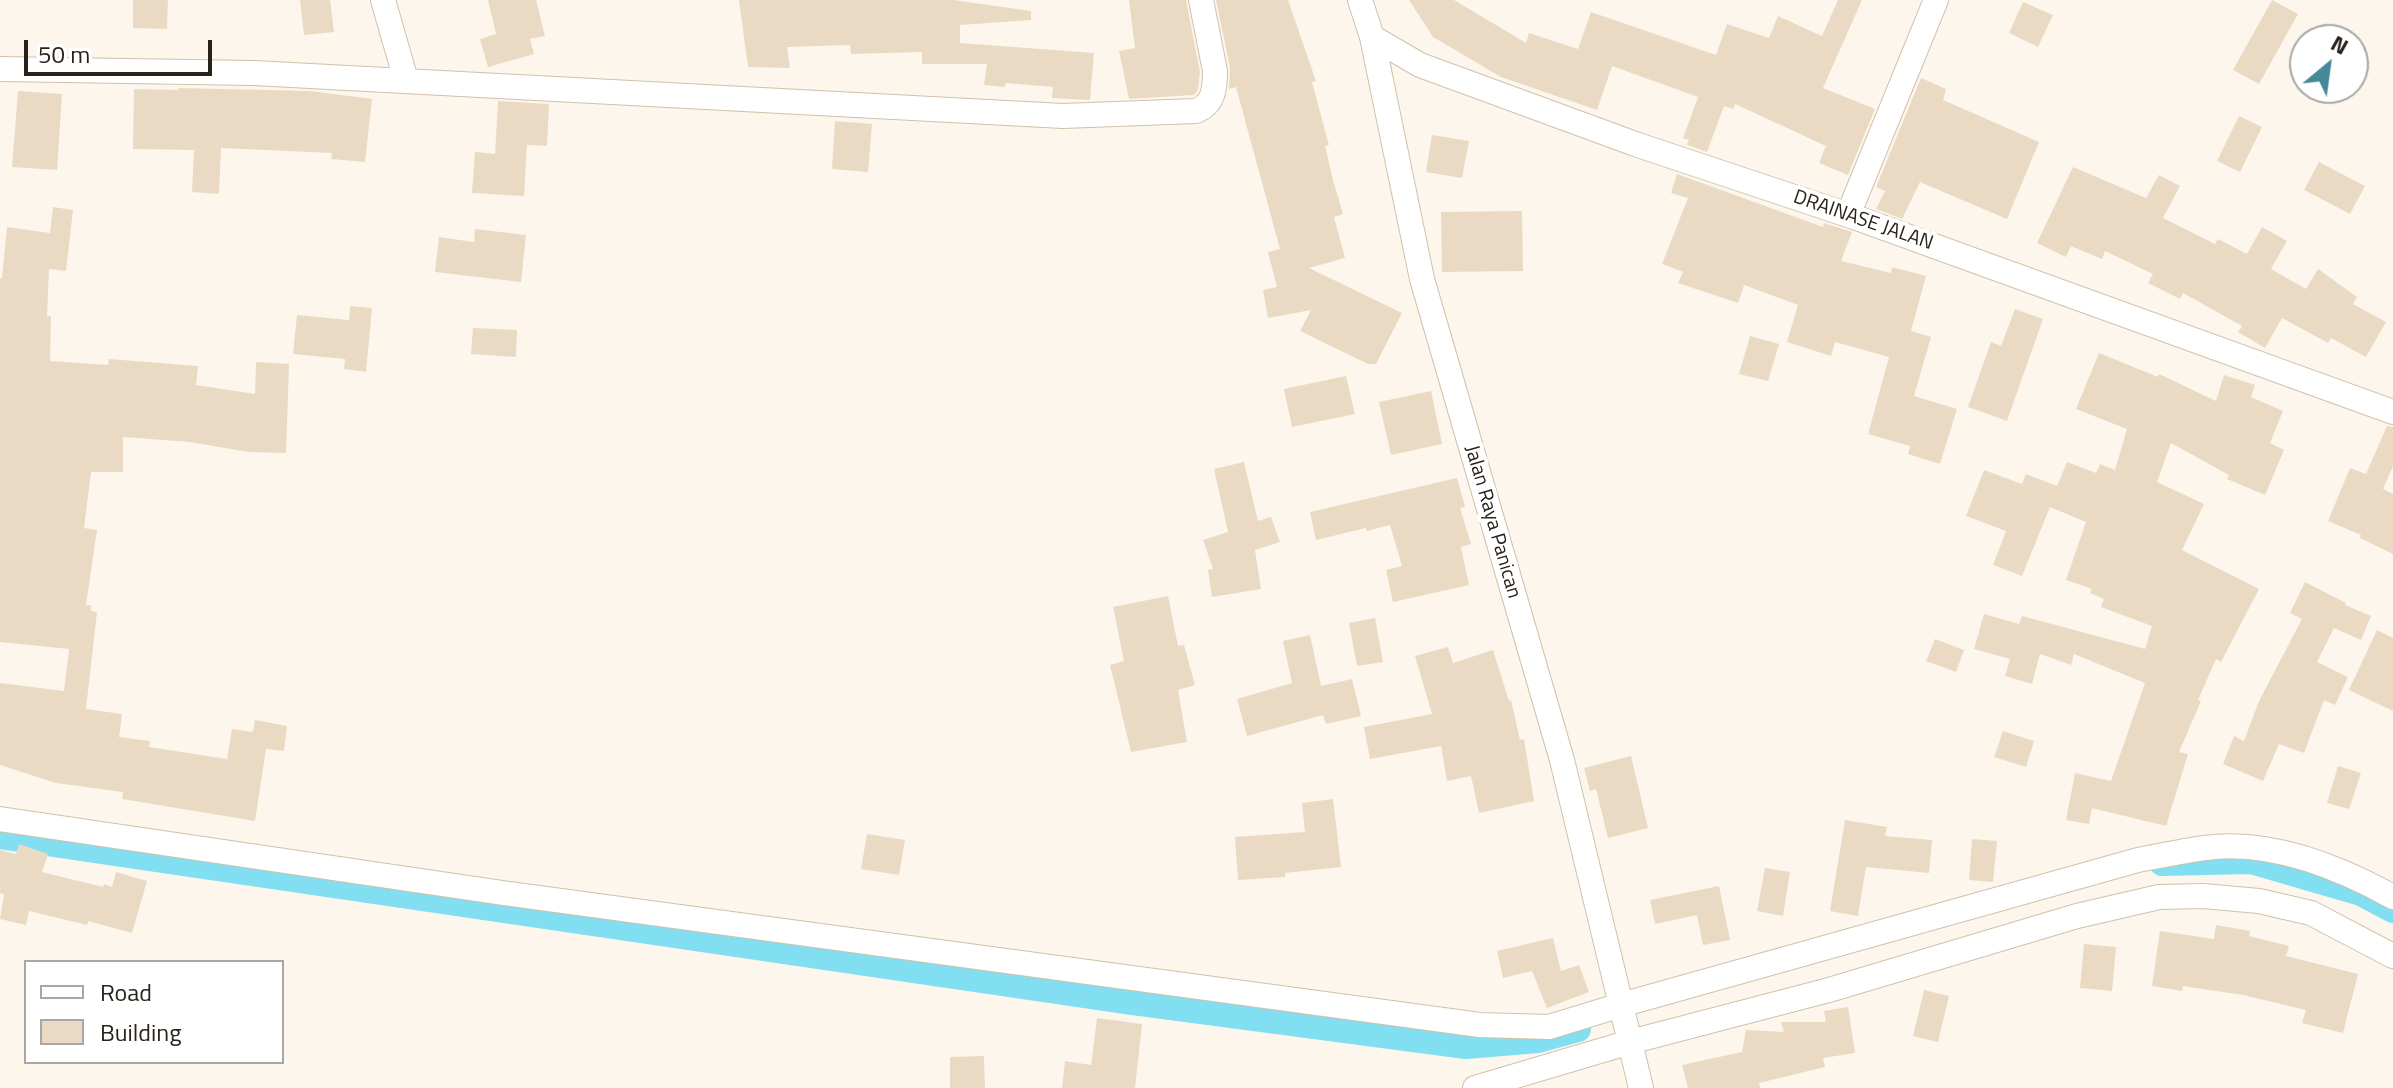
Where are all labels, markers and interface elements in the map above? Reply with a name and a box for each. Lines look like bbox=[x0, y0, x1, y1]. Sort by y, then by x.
scale bar bbox=[28, 24, 216, 74]
north arrow bbox=[2289, 24, 2369, 104]
text: N bbox=[2325, 26, 2355, 63]
text: 50 m bbox=[38, 36, 90, 72]
street label: DRAINASE JALAN bbox=[1790, 186, 1936, 256]
street label: Jalan Raya Panican bbox=[1459, 443, 1525, 601]
legend bbox=[24, 960, 284, 1064]
text: Road bbox=[100, 974, 152, 1010]
text: Building bbox=[100, 1014, 182, 1050]

